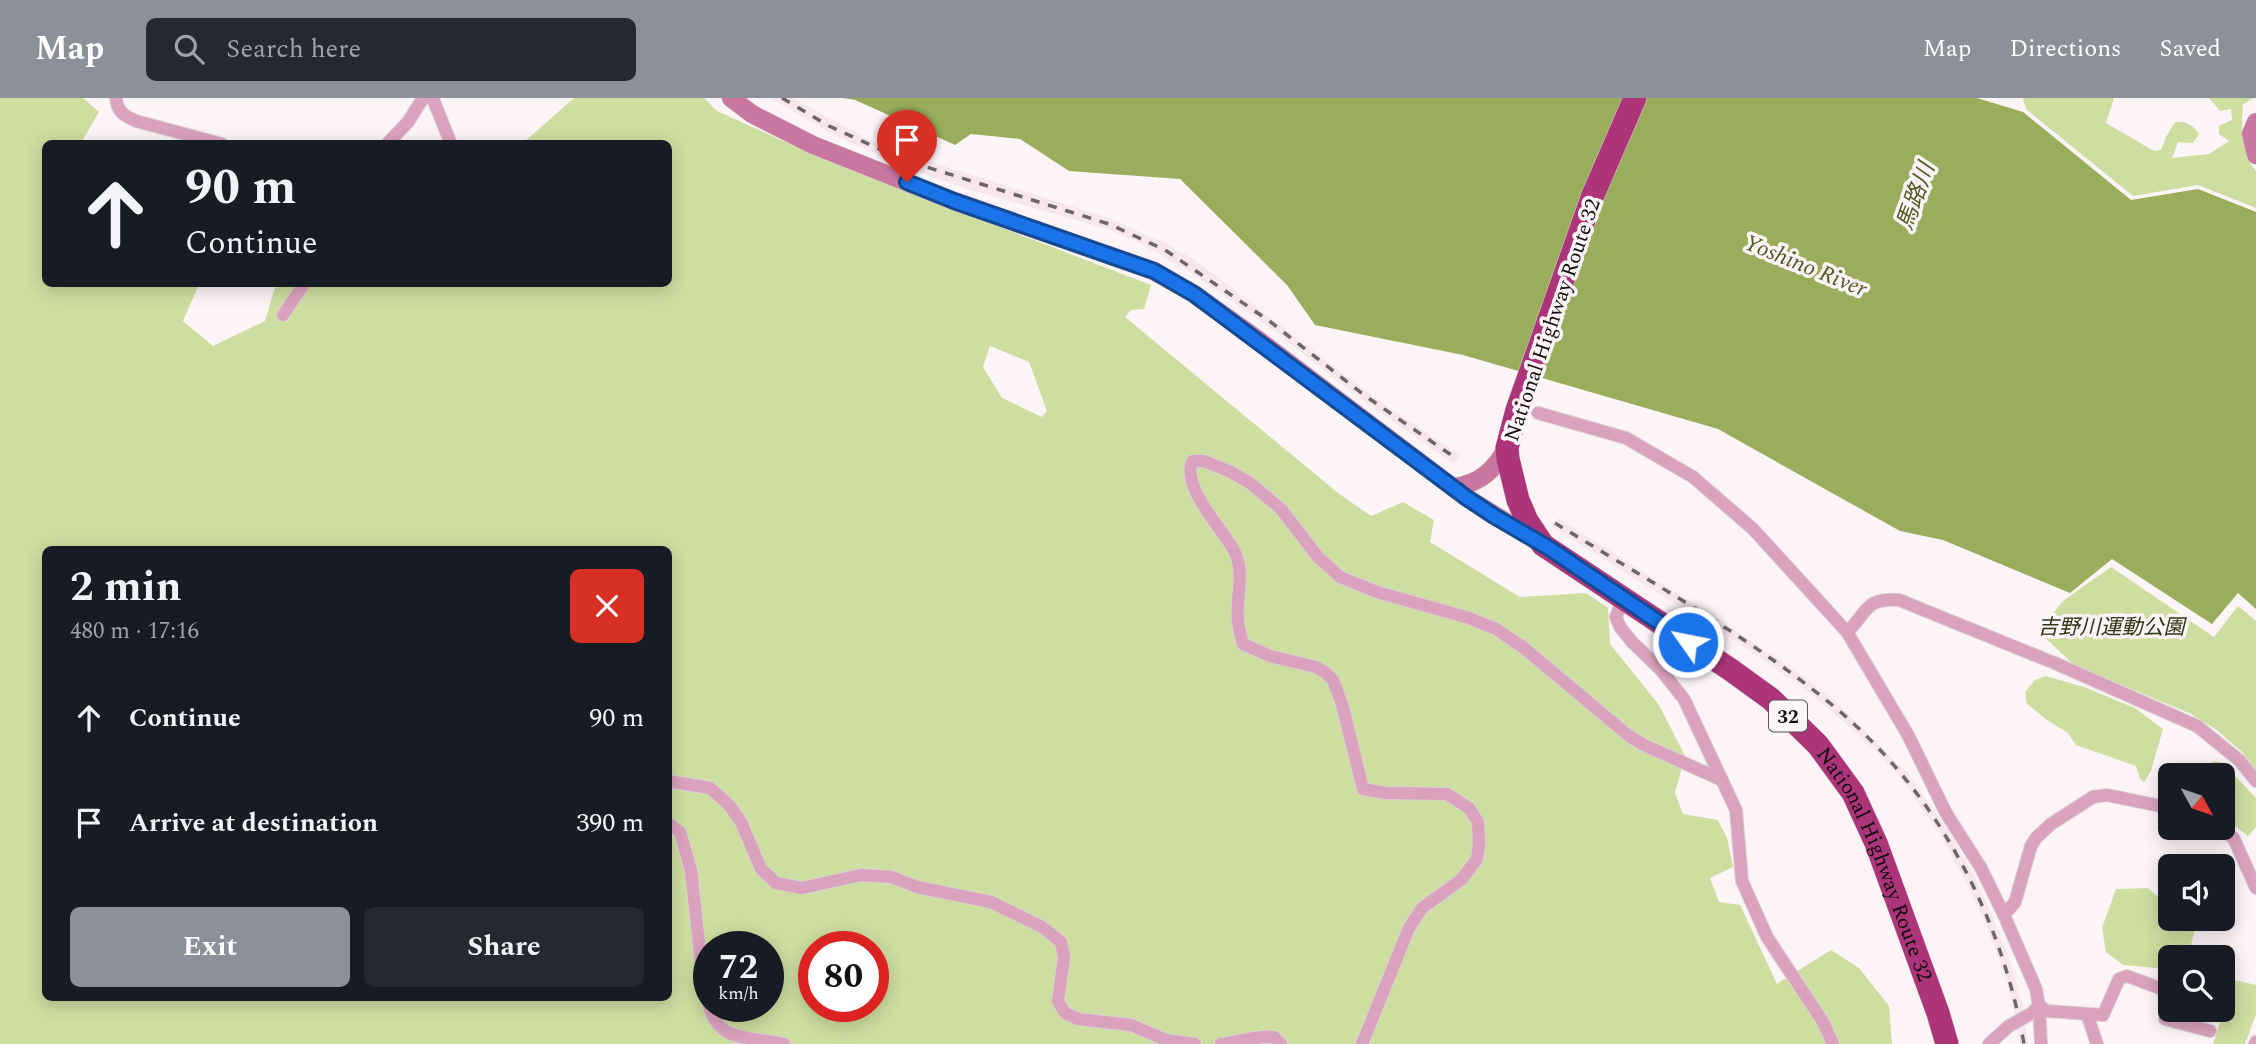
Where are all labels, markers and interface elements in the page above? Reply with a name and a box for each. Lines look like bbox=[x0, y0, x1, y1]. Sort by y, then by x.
search box bbox=[146, 18, 636, 81]
text: Map bbox=[35, 24, 104, 74]
text: Search here bbox=[226, 29, 361, 69]
icon: search bbox=[170, 30, 208, 68]
text: Map bbox=[1923, 31, 1971, 67]
text: Directions bbox=[2009, 31, 2121, 67]
text: Saved bbox=[2159, 31, 2221, 67]
pin bbox=[877, 110, 937, 182]
icon: arrive bbox=[888, 121, 926, 159]
text: 90 m bbox=[185, 151, 296, 226]
water label: 馬路川 bbox=[1888, 155, 1946, 235]
icon: ahead bbox=[70, 168, 161, 259]
street label: National Highway Route 32 bbox=[1496, 195, 1610, 446]
text: Continue bbox=[185, 219, 318, 268]
water label: Yoshino River bbox=[1739, 226, 1873, 307]
text: 2 min bbox=[70, 556, 182, 619]
button: close bbox=[570, 569, 644, 643]
position arrow bbox=[1651, 605, 1725, 679]
park label: 吉野川運動公園 bbox=[2038, 612, 2187, 644]
text: 480 m · 17:16 bbox=[70, 614, 199, 649]
text: Continue bbox=[129, 698, 241, 738]
text: 90 m bbox=[589, 698, 644, 738]
icon: ahead bbox=[70, 699, 108, 737]
road number: 32 bbox=[1769, 701, 1807, 732]
street label: National Highway Route 32 bbox=[1808, 741, 1940, 986]
north arrow bbox=[2158, 763, 2235, 840]
map controls bbox=[2158, 763, 2235, 1022]
text: Arrive at destination bbox=[129, 803, 378, 843]
text: 390 m bbox=[576, 803, 644, 843]
icon: arrive bbox=[70, 804, 108, 842]
button: sound bbox=[2158, 854, 2235, 931]
button: Exit bbox=[70, 907, 350, 987]
button: Share bbox=[364, 907, 644, 987]
speed limit sign: 80 bbox=[798, 931, 889, 1022]
text: 72 bbox=[719, 941, 758, 994]
button: search bbox=[2158, 945, 2235, 1022]
text: km/h bbox=[718, 980, 759, 1007]

